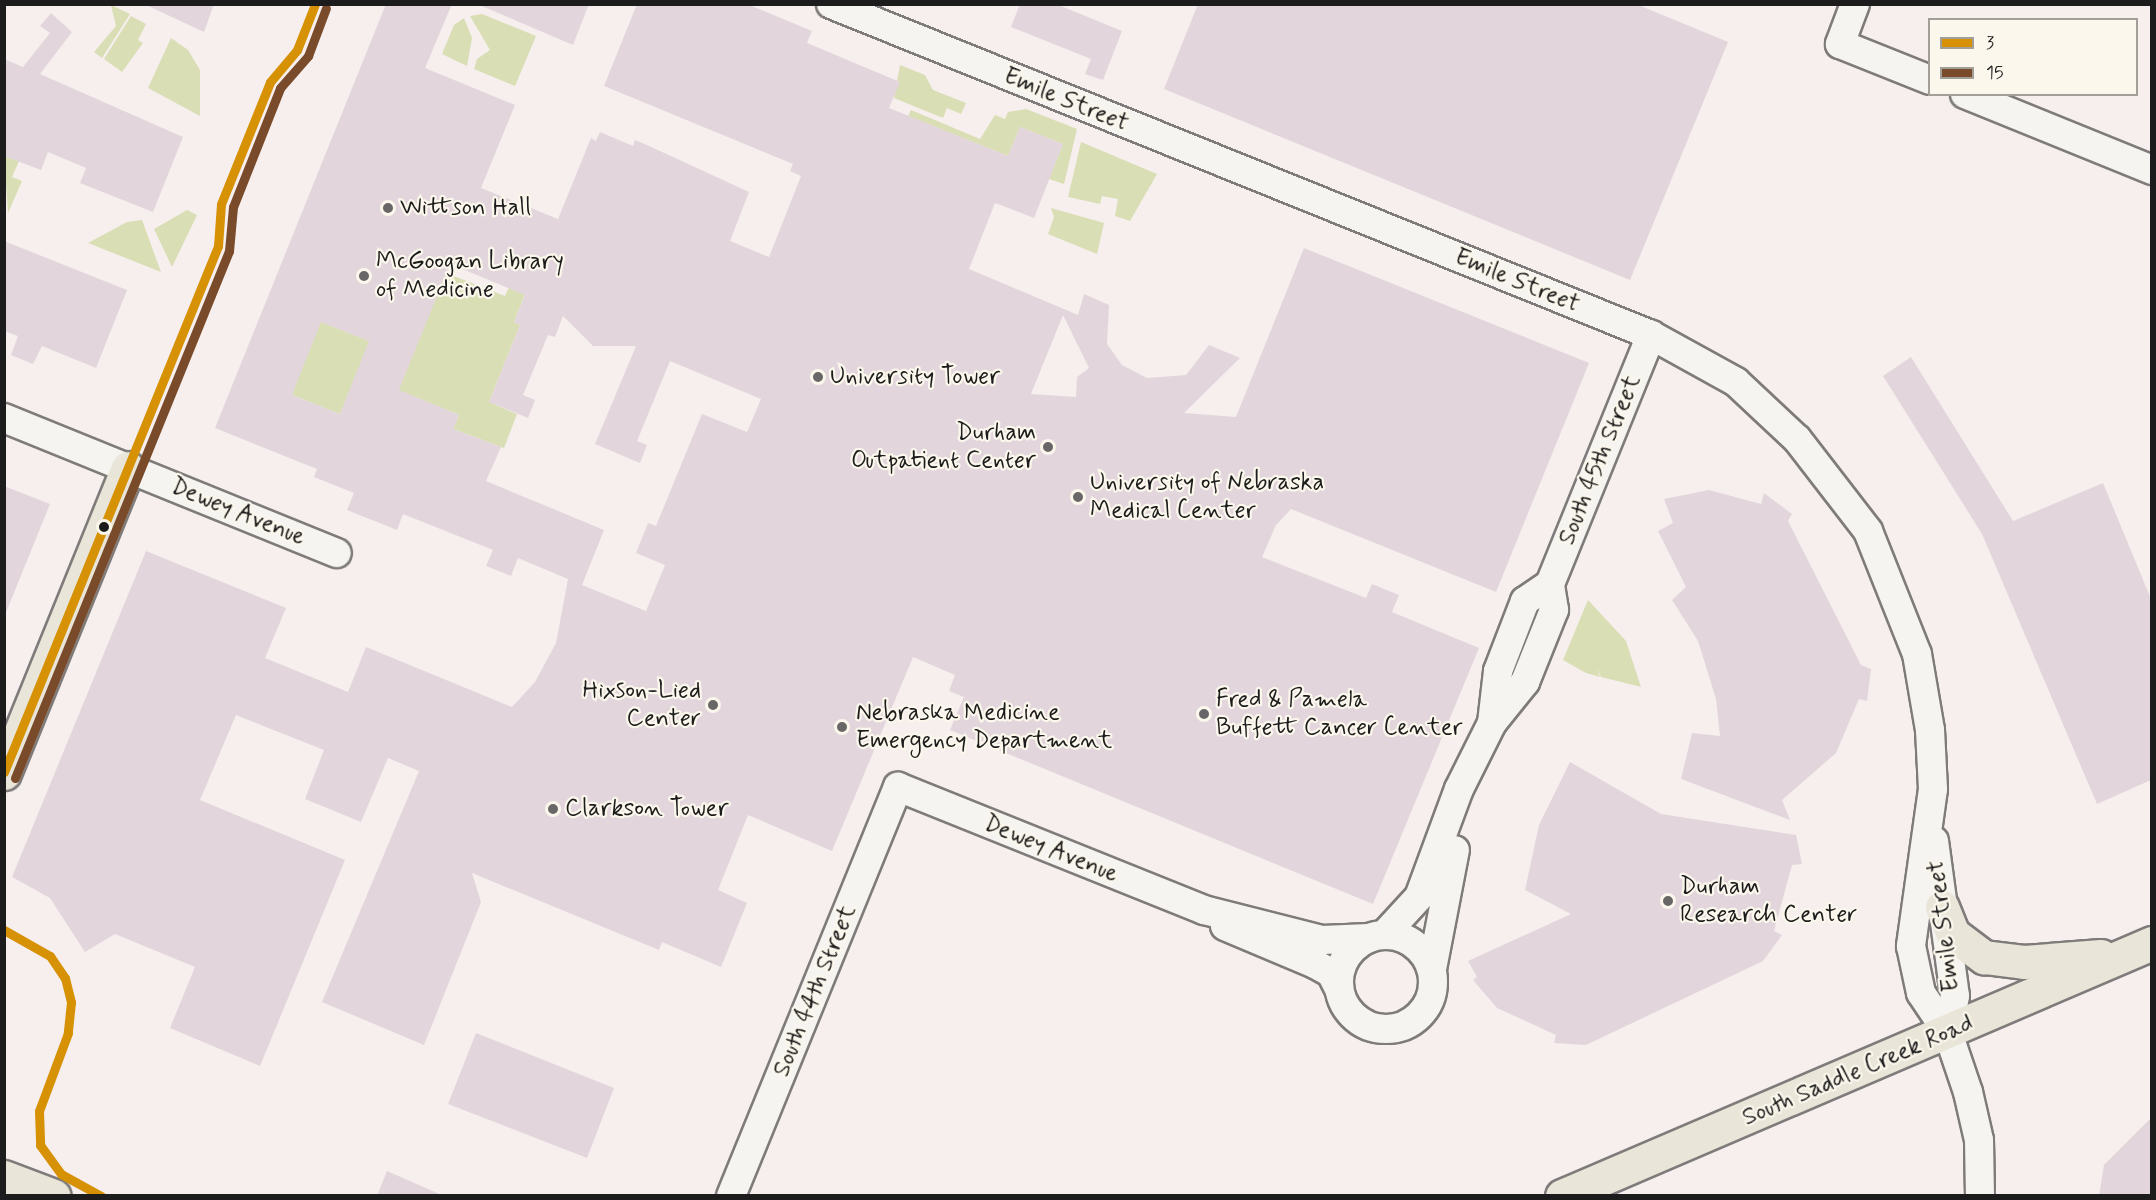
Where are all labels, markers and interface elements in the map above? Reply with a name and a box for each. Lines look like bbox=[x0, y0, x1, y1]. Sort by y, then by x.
legend bbox=[1928, 18, 2138, 96]
text: 3 bbox=[1986, 31, 1994, 55]
text: 15 bbox=[1986, 61, 2004, 85]
street label: Emile Street bbox=[1000, 62, 1132, 138]
place label: Wittson Hall bbox=[400, 194, 531, 222]
marker: Wittson Hall bbox=[381, 201, 395, 215]
street label: Emile Street bbox=[1451, 243, 1583, 319]
place label: McGoogan Library of Medicine bbox=[376, 248, 568, 304]
marker: McGoogan Library of Medicine bbox=[357, 269, 371, 283]
place label: University Tower bbox=[830, 363, 1000, 391]
marker: University Tower bbox=[811, 370, 825, 384]
street label: South 45th Street bbox=[1553, 371, 1647, 549]
place label: Durham Outpatient Center bbox=[847, 419, 1036, 475]
marker: Durham Outpatient Center bbox=[1041, 440, 1055, 454]
place label: University of Nebraska Medical Center bbox=[1090, 469, 1330, 525]
street label: Dewey Avenue bbox=[165, 471, 311, 553]
marker: University of Nebraska Medical Center bbox=[1071, 490, 1085, 504]
unlabelled marker bbox=[98, 521, 110, 533]
place label: Hixson-Lied Center bbox=[582, 677, 701, 733]
place label: Fred & Pamela Buffett Cancer Center bbox=[1216, 686, 1458, 742]
marker: Hixson-Lied Center bbox=[706, 698, 720, 712]
place label: Nebraska Medicine Emergency Department bbox=[856, 699, 1112, 755]
marker: Fred & Pamela Buffett Cancer Center bbox=[1197, 707, 1211, 721]
marker: Nebraska Medicine Emergency Department bbox=[833, 718, 851, 736]
place label: Clarkson Tower bbox=[565, 795, 729, 823]
marker: Clarkson Tower bbox=[546, 802, 560, 816]
street label: Dewey Avenue bbox=[978, 808, 1124, 890]
street label: Emile Street bbox=[1922, 859, 1966, 993]
place label: Durham Research Center bbox=[1680, 873, 1857, 929]
marker: Durham Research Center bbox=[1661, 894, 1675, 908]
street label: South 44th Street bbox=[767, 901, 863, 1081]
street label: South Saddle Creek Road bbox=[1739, 1009, 1977, 1133]

